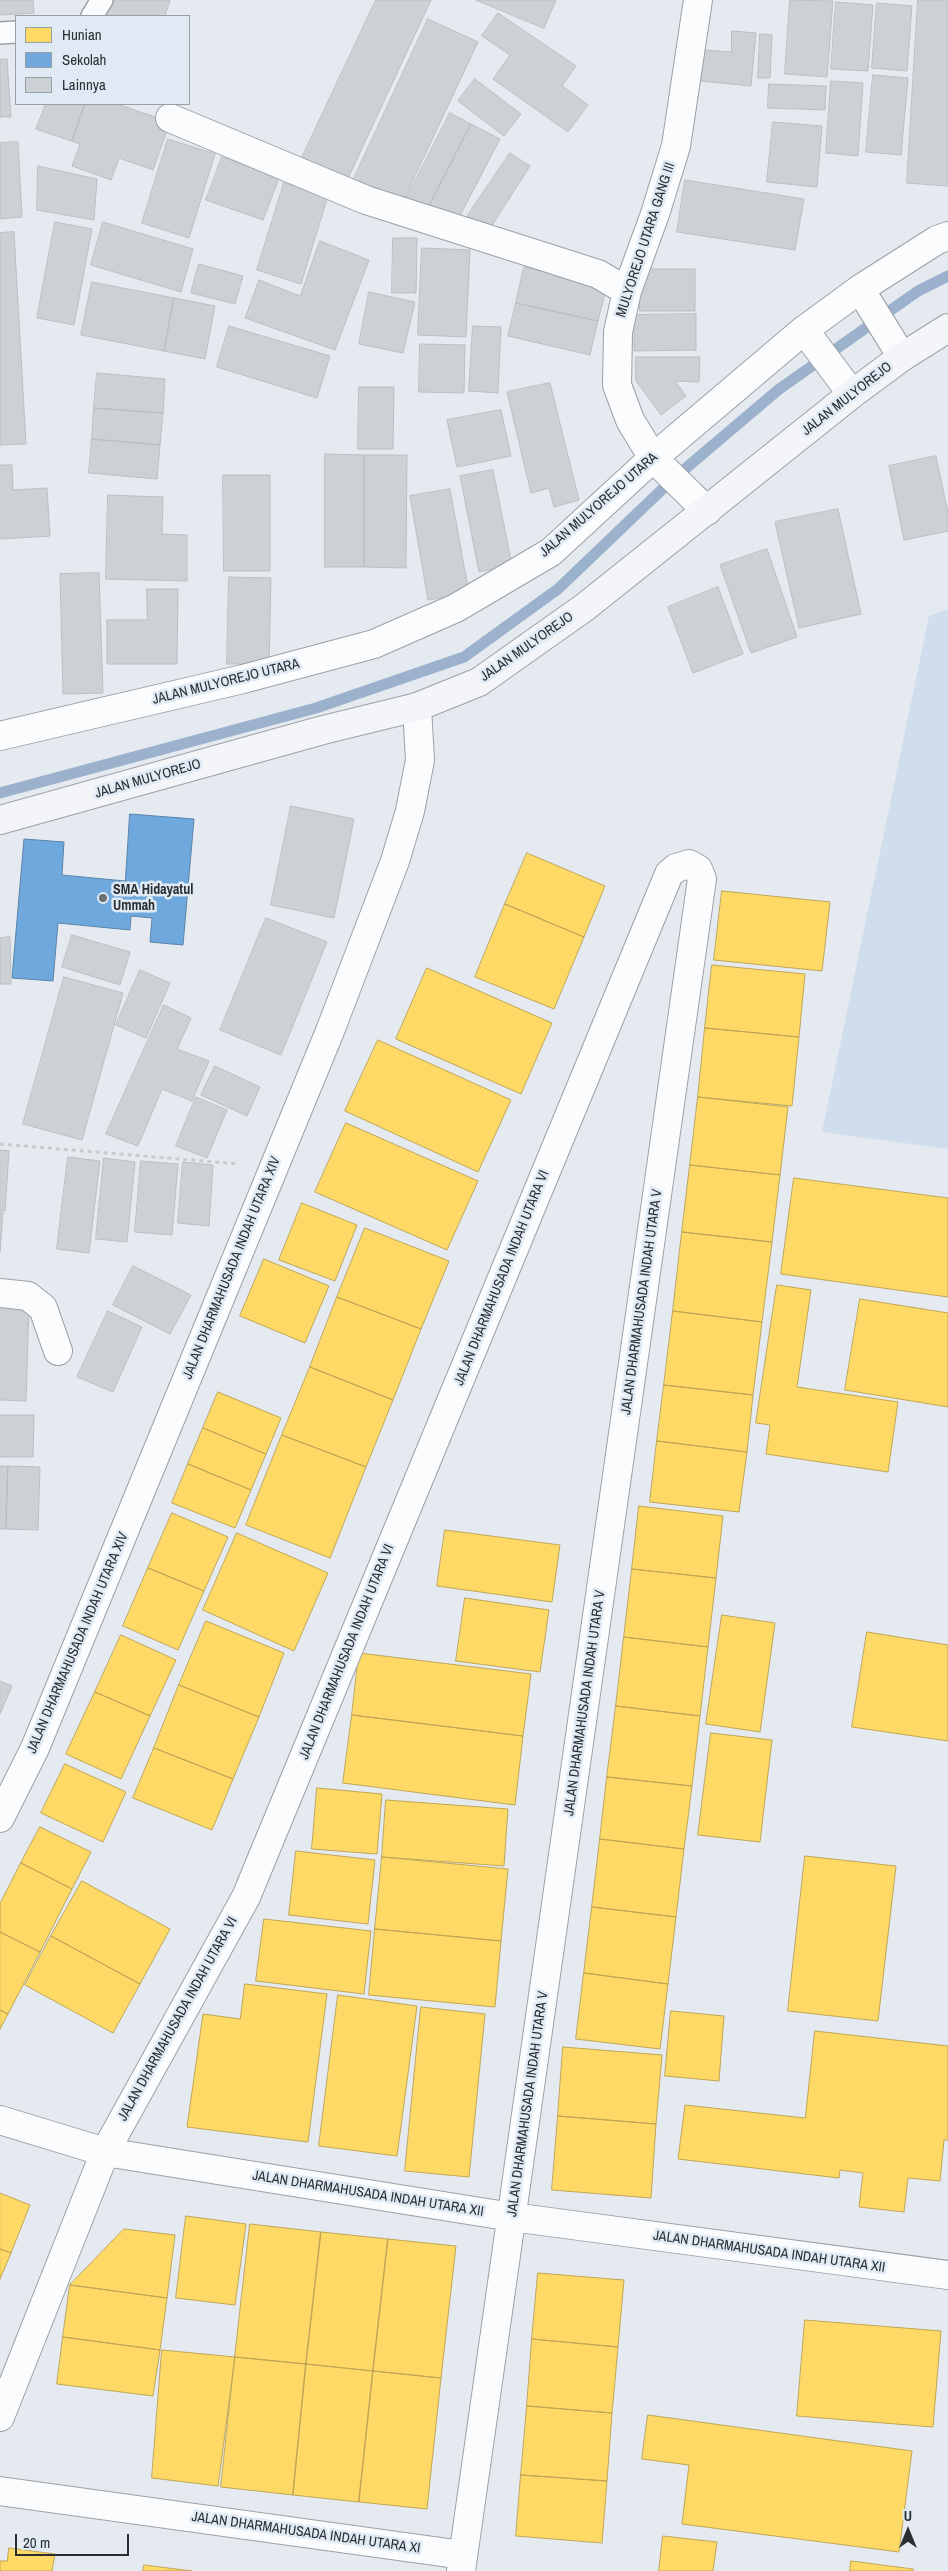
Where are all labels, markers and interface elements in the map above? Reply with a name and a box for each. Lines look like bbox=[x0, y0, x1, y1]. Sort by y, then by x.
legend bbox=[15, 15, 190, 105]
text: Hunian bbox=[62, 24, 102, 45]
text: Sekolah bbox=[62, 49, 106, 70]
text: Lainnya bbox=[62, 74, 106, 95]
street label: MULYOREJO UTARA GANG III bbox=[613, 161, 679, 319]
street label: JALAN MULYOREJO bbox=[799, 359, 895, 439]
street label: JALAN MULYOREJO UTARA bbox=[537, 449, 661, 561]
street label: JALAN MULYOREJO bbox=[477, 609, 577, 685]
street label: JALAN MULYOREJO UTARA bbox=[151, 656, 301, 708]
street label: JALAN MULYOREJO bbox=[93, 756, 203, 802]
place label: SMA Hidayatul Ummah bbox=[113, 882, 193, 914]
marker: SMA Hidayatul Ummah bbox=[97, 892, 109, 904]
street label: JALAN DHARMAHUSADA INDAH UTARA XIV bbox=[180, 1154, 284, 1382]
street label: JALAN DHARMAHUSADA INDAH UTARA VI bbox=[451, 1168, 553, 1388]
street label: JALAN DHARMAHUSADA INDAH UTARA V bbox=[618, 1188, 666, 1416]
street label: JALAN DHARMAHUSADA INDAH UTARA XIV bbox=[24, 1530, 132, 1756]
street label: JALAN DHARMAHUSADA INDAH UTARA VI bbox=[296, 1542, 398, 1762]
street label: JALAN DHARMAHUSADA INDAH UTARA V bbox=[561, 1589, 609, 1817]
street label: JALAN DHARMAHUSADA INDAH UTARA VI bbox=[115, 1914, 241, 2124]
street label: JALAN DHARMAHUSADA INDAH UTARA V bbox=[504, 1990, 552, 2218]
street label: JALAN DHARMAHUSADA INDAH UTARA XII bbox=[251, 2167, 485, 2221]
street label: JALAN DHARMAHUSADA INDAH UTARA XII bbox=[652, 2227, 886, 2277]
north arrow bbox=[883, 2506, 933, 2556]
text: U bbox=[904, 2507, 912, 2525]
street label: JALAN DHARMAHUSADA INDAH UTARA XI bbox=[191, 2509, 421, 2557]
scale bar bbox=[18, 2524, 131, 2556]
text: 20 m bbox=[23, 2532, 50, 2553]

